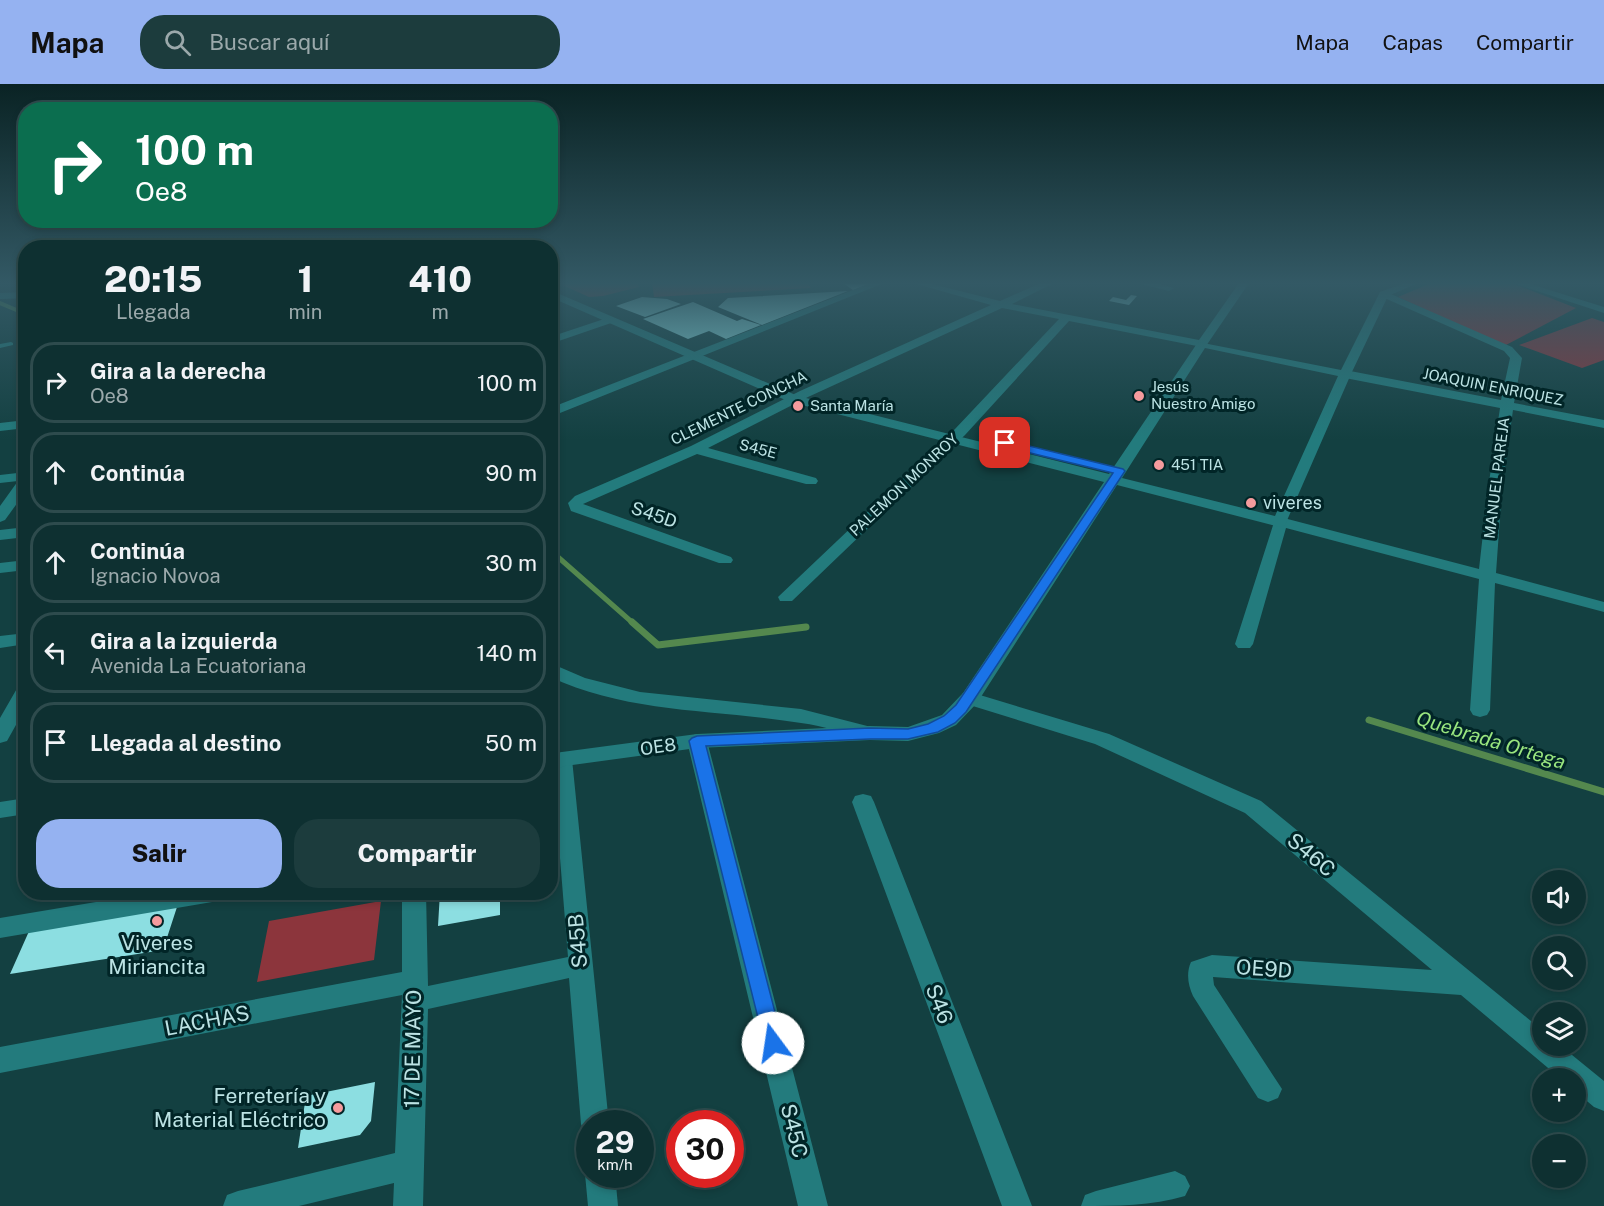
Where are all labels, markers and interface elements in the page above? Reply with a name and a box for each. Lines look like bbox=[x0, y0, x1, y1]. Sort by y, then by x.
search box bbox=[140, 15, 560, 69]
text: Mapa bbox=[30, 26, 104, 59]
icon: search bbox=[161, 26, 194, 59]
text: Buscar aquí bbox=[209, 29, 329, 55]
text: Mapa bbox=[1295, 30, 1349, 55]
text: Capas bbox=[1382, 30, 1443, 55]
text: Compartir bbox=[1476, 30, 1574, 55]
text: 100 m bbox=[135, 125, 254, 174]
icon: right bbox=[36, 126, 114, 204]
text: Oe8 bbox=[135, 175, 187, 207]
text: 20:15 bbox=[104, 258, 202, 300]
text: 1 bbox=[297, 258, 313, 300]
text: 410 bbox=[408, 258, 472, 300]
text: Llegada bbox=[116, 300, 190, 324]
text: min bbox=[288, 300, 322, 324]
text: m bbox=[431, 300, 449, 324]
text: Gira a la derecha bbox=[90, 358, 266, 384]
street label: JOAQUIN ENRIQUEZ bbox=[1421, 365, 1565, 408]
icon: right bbox=[39, 366, 72, 399]
street label: CLEMENTE CONCHA bbox=[668, 367, 810, 448]
text: 100 m bbox=[477, 370, 537, 396]
place label: Jesús Nuestro Amigo bbox=[1151, 378, 1255, 412]
text: Oe8 bbox=[90, 384, 129, 408]
marker: Jesús Nuestro Amigo bbox=[1132, 389, 1146, 403]
place label: Santa María bbox=[810, 397, 894, 414]
marker: Santa María bbox=[791, 399, 805, 413]
street label: MANUEL PAREJA bbox=[1481, 416, 1512, 540]
pin bbox=[979, 417, 1030, 468]
icon: arrive bbox=[988, 426, 1021, 459]
street label: PALEMON MONROY bbox=[846, 430, 961, 539]
street label: S45E bbox=[737, 435, 779, 462]
icon: ahead bbox=[39, 456, 72, 489]
place label: 451 TIA bbox=[1171, 456, 1224, 473]
marker: 451 TIA bbox=[1152, 458, 1166, 472]
text: Continúa bbox=[90, 460, 185, 486]
text: 90 m bbox=[486, 460, 537, 486]
place label: viveres bbox=[1263, 492, 1322, 513]
marker: viveres bbox=[1244, 496, 1258, 510]
street label: S45D bbox=[628, 497, 680, 532]
text: Continúa bbox=[90, 538, 185, 564]
icon: ahead bbox=[39, 546, 72, 579]
text: 30 m bbox=[485, 550, 537, 576]
text: Ignacio Novoa bbox=[90, 564, 220, 588]
text: Gira a la izquierda bbox=[90, 628, 277, 654]
icon: left bbox=[39, 636, 72, 669]
text: 140 m bbox=[476, 640, 537, 666]
text: Avenida La Ecuatoriana bbox=[90, 654, 306, 678]
water label: Quebrada Ortega bbox=[1414, 706, 1568, 774]
icon: arrive bbox=[39, 726, 72, 759]
text: Llegada al destino bbox=[90, 730, 281, 756]
text: 50 m bbox=[485, 730, 537, 756]
street label: OE8 bbox=[639, 734, 677, 759]
button: Salir bbox=[36, 819, 282, 888]
button: Compartir bbox=[294, 819, 540, 888]
street label: S46C bbox=[1282, 827, 1340, 882]
map controls bbox=[1532, 870, 1586, 1188]
button: sound bbox=[1532, 870, 1586, 924]
street label: S45B bbox=[563, 913, 592, 969]
marker: Viveres Miriancita bbox=[150, 914, 164, 928]
place label: Viveres Miriancita bbox=[108, 930, 206, 979]
button: search bbox=[1532, 936, 1586, 990]
street label: OE9D bbox=[1235, 954, 1293, 983]
street label: S46 bbox=[921, 981, 958, 1027]
street label: 17 DE MAYO bbox=[399, 990, 426, 1108]
street label: LACHAS bbox=[162, 1000, 251, 1041]
button: layers bbox=[1532, 1002, 1586, 1056]
position arrow bbox=[741, 1011, 805, 1075]
button: + bbox=[1532, 1068, 1586, 1122]
place label: Ferretería y Material Eléctrico bbox=[154, 1083, 326, 1132]
marker: Ferretería y Material Eléctrico bbox=[331, 1101, 345, 1115]
street label: S45C bbox=[776, 1101, 813, 1161]
speed limit sign: 30 bbox=[666, 1110, 744, 1188]
text: 29 bbox=[596, 1124, 634, 1160]
button: − bbox=[1532, 1134, 1586, 1188]
text: km/h bbox=[597, 1156, 633, 1173]

